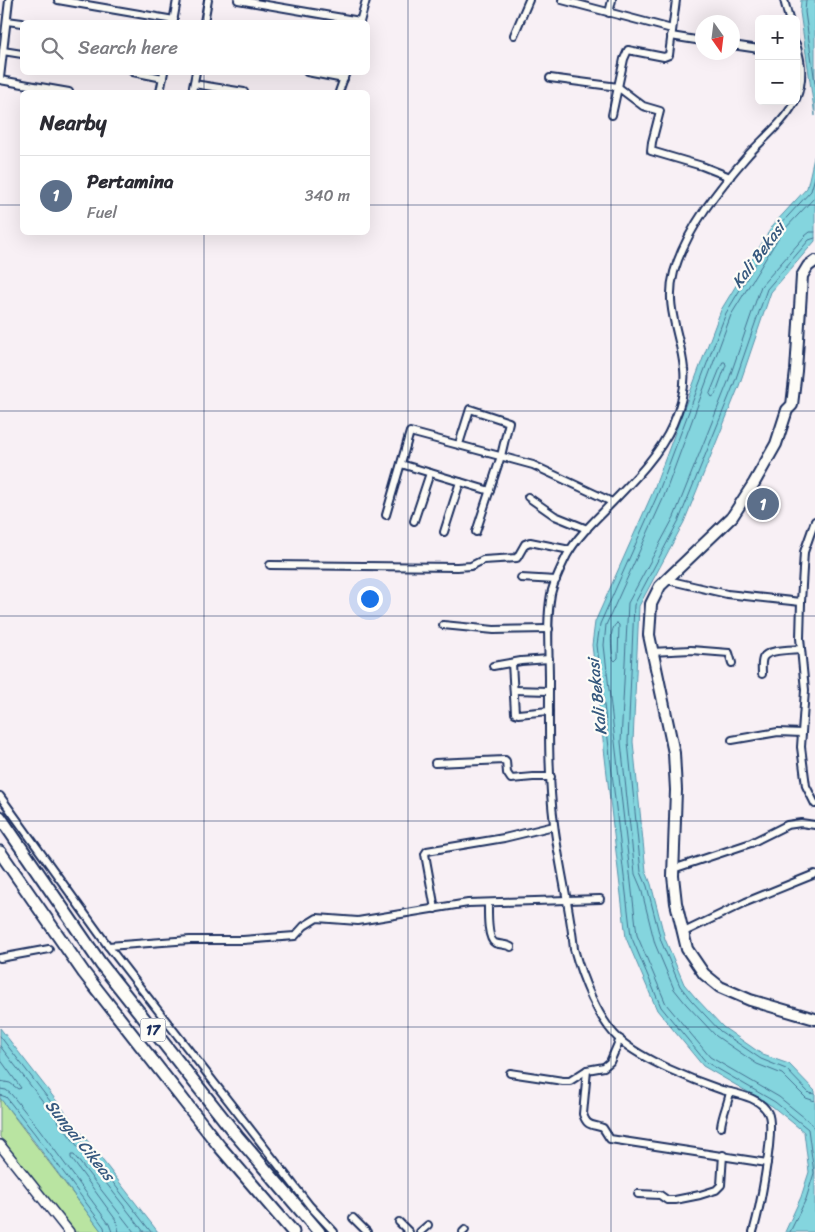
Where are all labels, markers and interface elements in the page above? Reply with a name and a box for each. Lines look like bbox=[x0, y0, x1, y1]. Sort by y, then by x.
north arrow bbox=[695, 15, 740, 60]
map controls bbox=[755, 15, 800, 105]
button: + bbox=[755, 15, 800, 60]
search box bbox=[20, 20, 370, 75]
text: Search here bbox=[78, 31, 178, 64]
icon: search bbox=[38, 34, 66, 62]
button: − bbox=[755, 60, 800, 105]
text: Nearby bbox=[40, 104, 106, 142]
text: Pertamina bbox=[87, 165, 174, 198]
text: 1 bbox=[53, 181, 59, 210]
text: 340 m bbox=[305, 181, 350, 210]
text: Fuel bbox=[87, 198, 117, 227]
water label: Kali Bekasi bbox=[723, 213, 795, 294]
pin: 1 bbox=[747, 485, 779, 523]
your location bbox=[357, 586, 383, 612]
water label: Kali Bekasi bbox=[578, 654, 615, 736]
road number: 17 bbox=[140, 1018, 166, 1042]
water label: Sungai Cikeas bbox=[38, 1093, 124, 1189]

